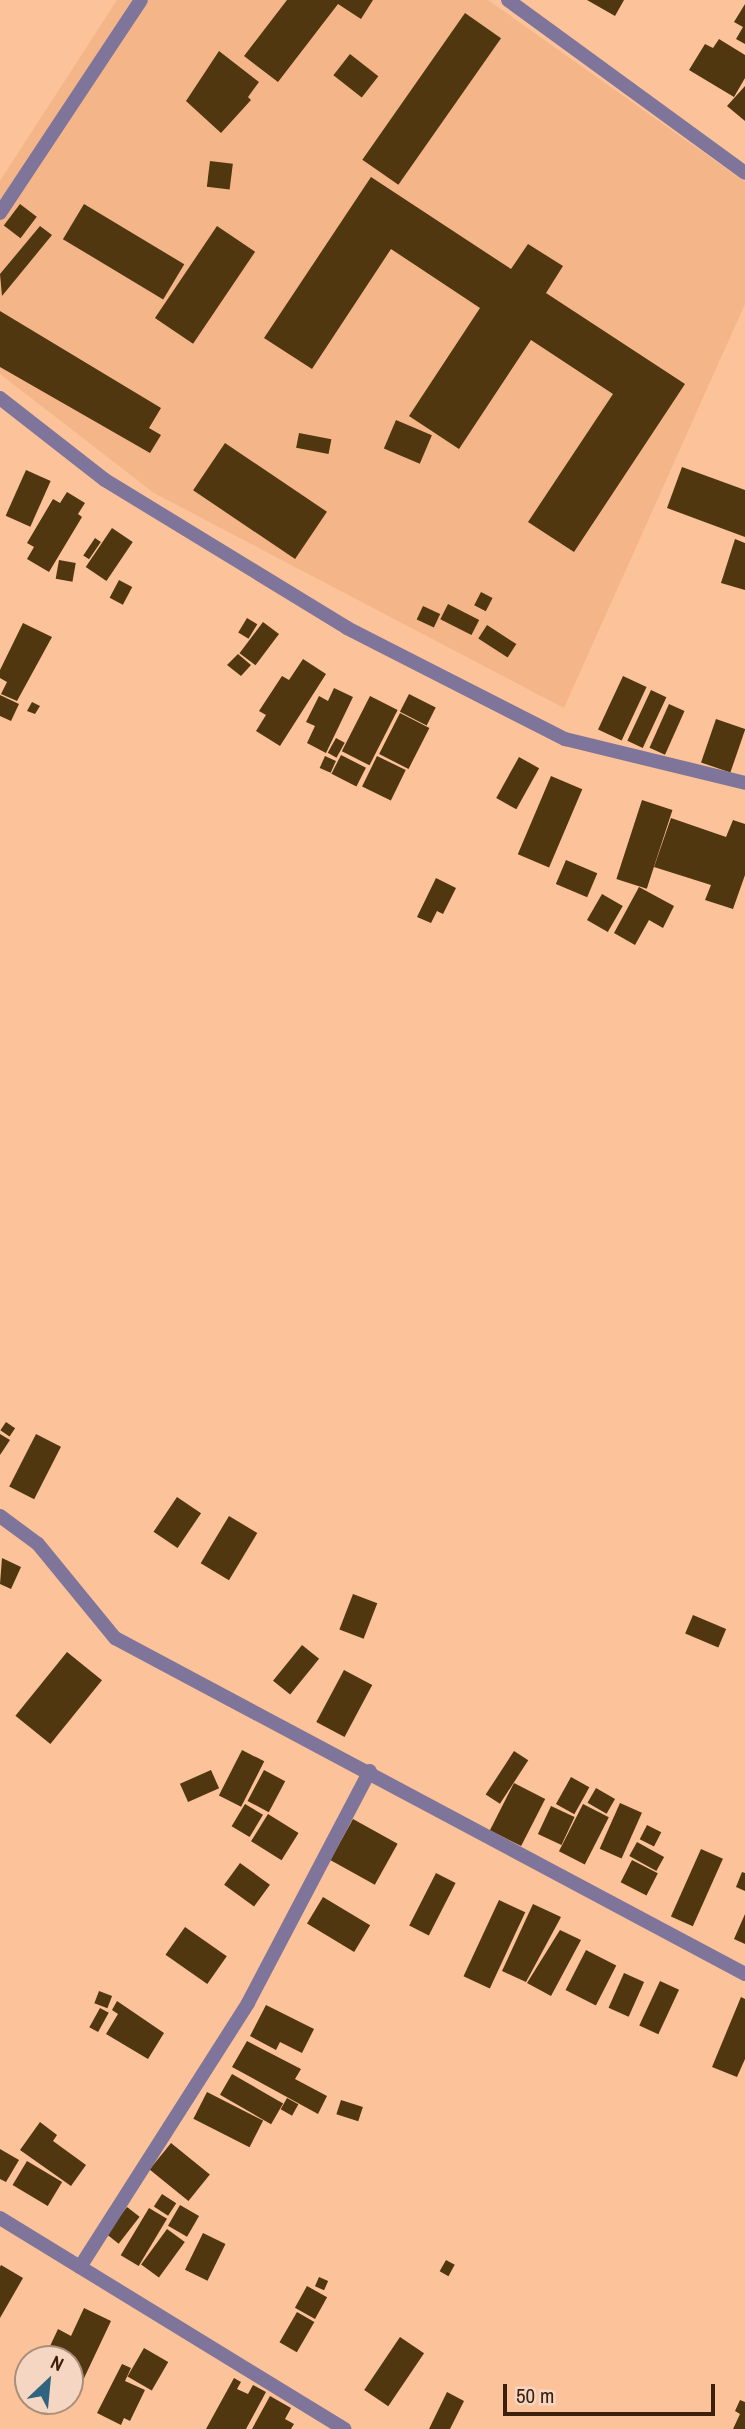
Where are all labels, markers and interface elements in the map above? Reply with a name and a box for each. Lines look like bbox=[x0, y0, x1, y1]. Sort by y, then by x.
north arrow bbox=[14, 2345, 84, 2415]
text: N bbox=[47, 2349, 68, 2377]
scale bar bbox=[507, 2370, 719, 2414]
text: 50 m bbox=[516, 2381, 554, 2410]

